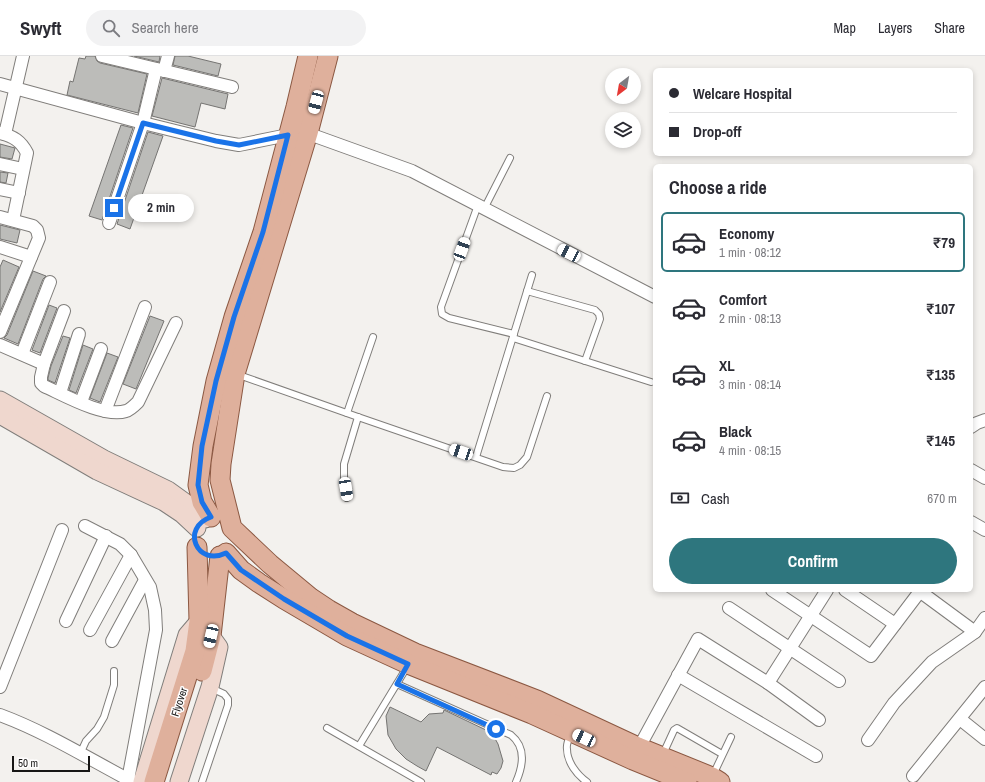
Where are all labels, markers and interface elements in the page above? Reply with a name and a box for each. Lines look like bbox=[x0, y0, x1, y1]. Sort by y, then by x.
search box bbox=[86, 10, 366, 46]
text: Swyft bbox=[20, 15, 62, 41]
icon: search bbox=[100, 17, 122, 39]
text: Search here bbox=[132, 17, 199, 38]
text: Map bbox=[834, 19, 856, 37]
text: Layers bbox=[878, 19, 912, 37]
text: Share bbox=[934, 19, 965, 37]
north arrow bbox=[605, 68, 641, 104]
map controls bbox=[605, 68, 641, 148]
text: Welcare Hospital bbox=[693, 83, 792, 104]
car bbox=[307, 89, 325, 115]
button: layers bbox=[605, 112, 641, 148]
text: Drop-off bbox=[693, 121, 742, 142]
text: Choose a ride bbox=[669, 175, 767, 200]
callout: 2 min bbox=[128, 194, 194, 222]
route end bbox=[105, 199, 123, 217]
text: 2 min bbox=[147, 199, 175, 216]
text: Economy bbox=[719, 223, 774, 244]
icon: car bbox=[671, 224, 707, 260]
text: ₹79 bbox=[933, 232, 955, 253]
car bbox=[452, 236, 472, 262]
car bbox=[556, 242, 582, 264]
text: 1 min · 08:12 bbox=[719, 244, 781, 261]
text: Comfort bbox=[719, 289, 767, 310]
icon: car bbox=[671, 290, 707, 326]
text: ₹107 bbox=[926, 298, 955, 319]
text: 2 min · 08:13 bbox=[719, 310, 781, 327]
text: XL bbox=[719, 355, 735, 376]
icon: car bbox=[671, 356, 707, 392]
text: ₹135 bbox=[926, 364, 955, 385]
text: 3 min · 08:14 bbox=[719, 376, 781, 393]
text: Black bbox=[719, 421, 752, 442]
icon: car bbox=[671, 422, 707, 458]
text: ₹145 bbox=[926, 430, 955, 451]
car bbox=[448, 442, 474, 462]
text: 4 min · 08:15 bbox=[719, 442, 781, 459]
car bbox=[338, 476, 354, 502]
icon: cash bbox=[669, 487, 691, 509]
text: Cash bbox=[701, 488, 730, 509]
text: 670 m bbox=[927, 490, 957, 507]
button: Confirm bbox=[669, 538, 957, 584]
car bbox=[202, 623, 220, 649]
street label: Flyover bbox=[168, 686, 190, 718]
route start bbox=[487, 720, 505, 738]
car bbox=[571, 727, 597, 749]
scale bar bbox=[12, 754, 90, 773]
text: 50 m bbox=[18, 756, 38, 770]

